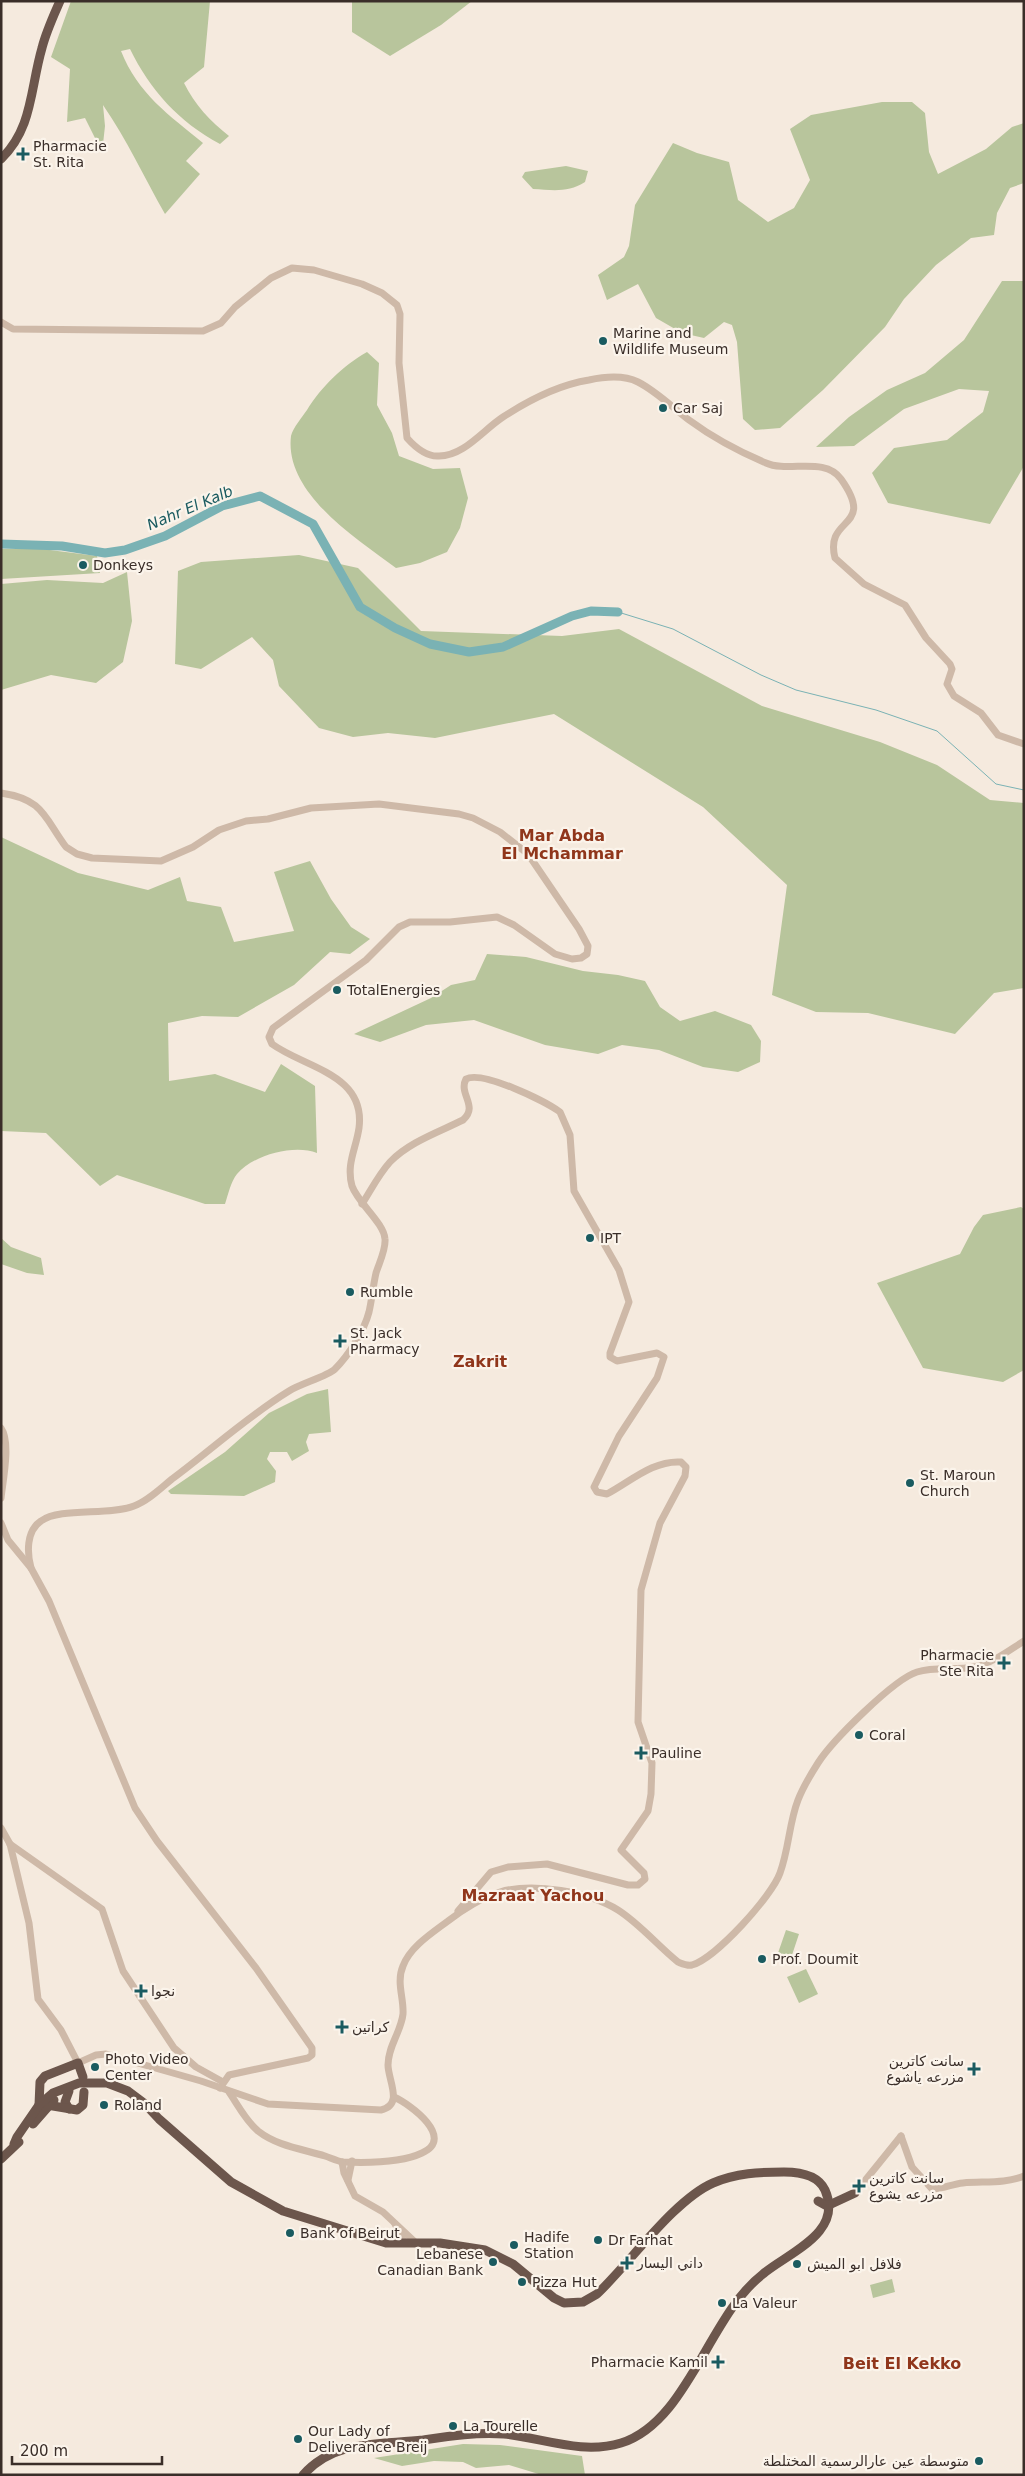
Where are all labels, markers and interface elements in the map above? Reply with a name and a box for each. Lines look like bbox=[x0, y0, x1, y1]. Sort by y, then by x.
place label: Pharmacie St. Rita bbox=[33, 138, 107, 170]
marker: Pharmacie St. Rita bbox=[17, 148, 29, 160]
place label: Marine and Wildlife Museum bbox=[613, 325, 728, 357]
marker: Marine and Wildlife Museum bbox=[597, 335, 609, 347]
place label: Car Saj bbox=[673, 400, 723, 416]
marker: Car Saj bbox=[657, 402, 669, 414]
water label: Nahr El Kalb bbox=[144, 482, 236, 534]
place label: Donkeys bbox=[93, 557, 153, 573]
marker: Donkeys bbox=[77, 559, 89, 571]
district label: Mar Abda El Mchammar bbox=[501, 826, 623, 863]
place label: TotalEnergies bbox=[346, 982, 440, 998]
marker: TotalEnergies bbox=[331, 984, 343, 996]
place label: IPT bbox=[600, 1230, 622, 1246]
marker: IPT bbox=[584, 1232, 596, 1244]
place label: Rumble bbox=[360, 1284, 413, 1300]
marker: Rumble bbox=[344, 1286, 356, 1298]
place label: St. Jack Pharmacy bbox=[350, 1325, 420, 1357]
marker: St. Jack Pharmacy bbox=[334, 1335, 346, 1347]
district label: Zakrit bbox=[453, 1352, 507, 1371]
place label: St. Maroun Church bbox=[920, 1467, 996, 1499]
marker: St. Maroun Church bbox=[904, 1477, 916, 1489]
place label: Pharmacie Ste Rita bbox=[920, 1647, 994, 1679]
marker: Pharmacie Ste Rita bbox=[998, 1657, 1010, 1669]
place label: Coral bbox=[869, 1727, 906, 1743]
marker: Coral bbox=[853, 1729, 865, 1741]
place label: Pauline bbox=[651, 1745, 702, 1761]
marker: Pauline bbox=[635, 1747, 647, 1759]
district label: Mazraat Yachou bbox=[462, 1886, 604, 1905]
place label: Prof. Doumit bbox=[772, 1951, 859, 1967]
marker: Prof. Doumit bbox=[756, 1953, 768, 1965]
place label: نجوا bbox=[151, 1983, 175, 2000]
marker: نجوا bbox=[135, 1985, 147, 1997]
place label: كراتين bbox=[352, 2019, 389, 2036]
marker: كراتين bbox=[336, 2021, 348, 2033]
place label: Photo Video Center bbox=[105, 2051, 189, 2083]
place label: سانت كاترين مزرعه ياشوع bbox=[886, 2053, 964, 2086]
marker: Photo Video Center bbox=[89, 2061, 101, 2073]
marker: سانت كاترين مزرعه ياشوع bbox=[968, 2063, 980, 2075]
place label: Roland bbox=[114, 2097, 162, 2113]
marker: Roland bbox=[98, 2099, 110, 2111]
place label: سانت كاترين مزرعه يشوع bbox=[869, 2170, 944, 2203]
marker: سانت كاترين مزرعه يشوع bbox=[853, 2180, 865, 2192]
place label: Bank of Beirut bbox=[300, 2225, 400, 2241]
marker: Bank of Beirut bbox=[284, 2227, 296, 2239]
place label: Hadife Station bbox=[524, 2229, 574, 2261]
place label: Dr Farhat bbox=[608, 2232, 673, 2248]
marker: Dr Farhat bbox=[592, 2234, 604, 2246]
marker: Hadife Station bbox=[508, 2239, 520, 2251]
place label: Lebanese Canadian Bank bbox=[377, 2246, 484, 2278]
place label: داني اليسار bbox=[636, 2255, 703, 2272]
marker: Lebanese Canadian Bank bbox=[487, 2256, 499, 2268]
place label: فلافل ابو الميش bbox=[807, 2256, 902, 2273]
marker: داني اليسار bbox=[621, 2257, 633, 2269]
marker: فلافل ابو الميش bbox=[791, 2258, 803, 2270]
place label: Pizza Hut bbox=[532, 2274, 597, 2290]
marker: Pizza Hut bbox=[516, 2276, 528, 2288]
place label: La Valeur bbox=[732, 2295, 797, 2311]
marker: La Valeur bbox=[716, 2297, 728, 2309]
place label: Pharmacie Kamil bbox=[591, 2354, 708, 2370]
district label: Beit El Kekko bbox=[843, 2354, 961, 2373]
marker: Pharmacie Kamil bbox=[712, 2356, 724, 2368]
place label: La Tourelle bbox=[463, 2418, 538, 2434]
marker: La Tourelle bbox=[447, 2420, 459, 2432]
place label: Our Lady of Deliverance Breij bbox=[308, 2423, 428, 2455]
marker: Our Lady of Deliverance Breij bbox=[292, 2433, 304, 2445]
scale bar bbox=[12, 2434, 162, 2466]
text: 200 m bbox=[20, 2442, 68, 2460]
place label: متوسطة عين عارالرسمية المختلطة bbox=[763, 2453, 969, 2470]
marker: متوسطة عين عارالرسمية المختلطة bbox=[973, 2455, 985, 2467]

